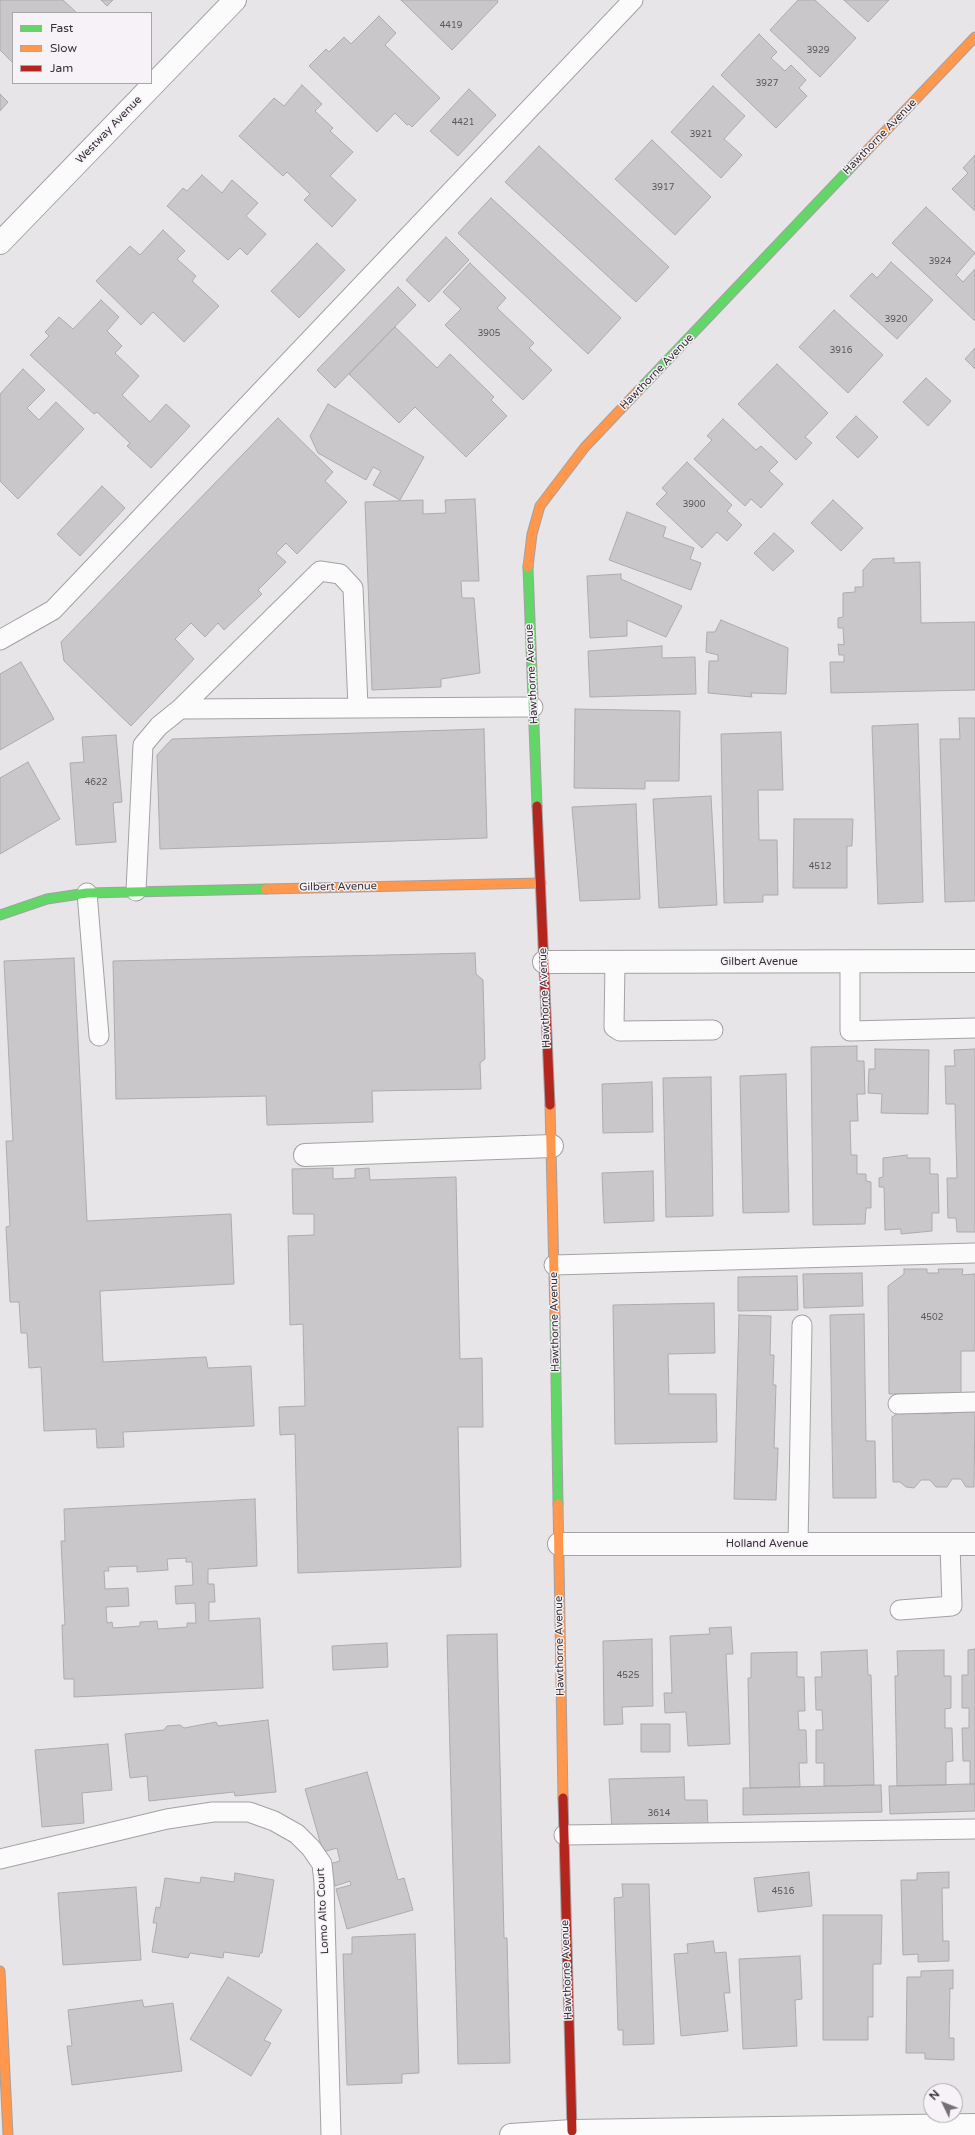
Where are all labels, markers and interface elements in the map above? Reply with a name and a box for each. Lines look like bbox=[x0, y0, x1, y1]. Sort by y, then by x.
legend bbox=[12, 12, 152, 84]
text: Fast bbox=[50, 21, 73, 35]
house number: 4419 bbox=[440, 21, 462, 31]
text: Slow bbox=[50, 41, 77, 55]
house number: 3929 bbox=[807, 46, 829, 56]
text: Jam bbox=[50, 61, 73, 75]
house number: 3927 bbox=[756, 79, 778, 89]
street label: Westway Avenue bbox=[73, 93, 145, 167]
street label: Hawthorne Avenue bbox=[840, 96, 920, 178]
house number: 4421 bbox=[452, 118, 474, 128]
house number: 3921 bbox=[690, 130, 712, 140]
house number: 3917 bbox=[652, 183, 674, 193]
house number: 3924 bbox=[929, 257, 951, 267]
house number: 3920 bbox=[885, 315, 907, 325]
house number: 3905 bbox=[478, 329, 500, 339]
street label: Hawthorne Avenue bbox=[617, 331, 697, 413]
house number: 3916 bbox=[830, 346, 852, 356]
house number: 3900 bbox=[683, 500, 705, 510]
street label: Hawthorne Avenue bbox=[523, 624, 541, 724]
house number: 4622 bbox=[85, 778, 107, 788]
house number: 4512 bbox=[809, 862, 831, 872]
street label: Gilbert Avenue bbox=[299, 880, 377, 894]
street label: Hawthorne Avenue bbox=[537, 948, 553, 1048]
street label: Gilbert Avenue bbox=[720, 955, 798, 969]
street label: Hawthorne Avenue bbox=[548, 1272, 562, 1372]
house number: 4502 bbox=[921, 1313, 943, 1323]
street label: Holland Avenue bbox=[726, 1537, 808, 1551]
street label: Hawthorne Avenue bbox=[553, 1596, 567, 1696]
house number: 4525 bbox=[617, 1671, 639, 1681]
house number: 3614 bbox=[648, 1809, 670, 1819]
street label: Lomo Alto Court bbox=[314, 1867, 332, 1955]
house number: 4516 bbox=[772, 1887, 794, 1897]
street label: Hawthorne Avenue bbox=[559, 1920, 575, 2020]
north arrow bbox=[923, 2083, 963, 2123]
text: N bbox=[927, 2087, 942, 2103]

